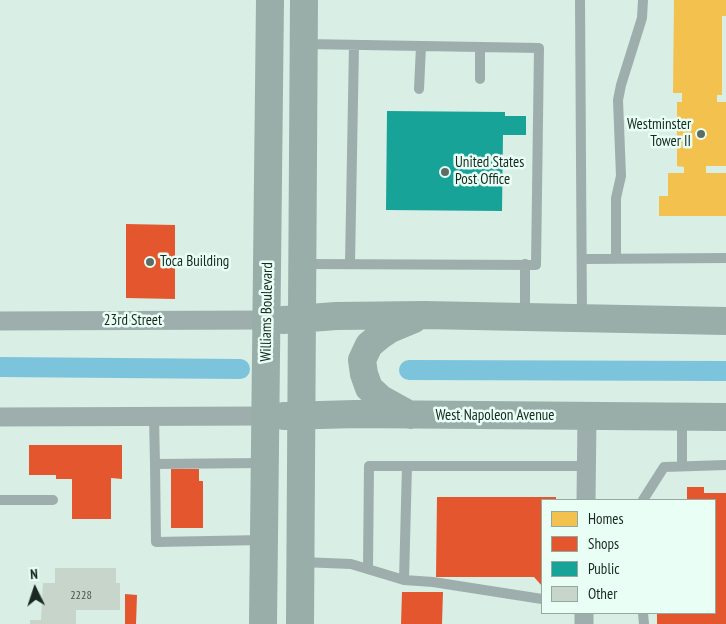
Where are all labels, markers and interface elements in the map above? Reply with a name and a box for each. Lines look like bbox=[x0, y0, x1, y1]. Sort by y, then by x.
place label: Westminster Tower II bbox=[627, 116, 691, 151]
marker: Westminster Tower II bbox=[695, 128, 707, 140]
place label: United States Post Office bbox=[455, 154, 524, 189]
marker: United States Post Office bbox=[439, 166, 451, 178]
place label: Toca Building bbox=[160, 253, 229, 271]
marker: Toca Building bbox=[144, 256, 156, 268]
street label: Williams Boulevard bbox=[257, 262, 277, 362]
street label: 23rd Street bbox=[104, 312, 162, 330]
street label: West Napoleon Avenue bbox=[436, 407, 554, 425]
legend bbox=[541, 499, 716, 614]
text: Homes bbox=[588, 509, 624, 528]
text: Shops bbox=[588, 534, 619, 553]
text: Public bbox=[588, 559, 619, 578]
north arrow bbox=[10, 564, 60, 614]
text: N bbox=[30, 565, 38, 583]
text: Other bbox=[588, 584, 617, 603]
house number: 2228 bbox=[70, 589, 92, 603]

